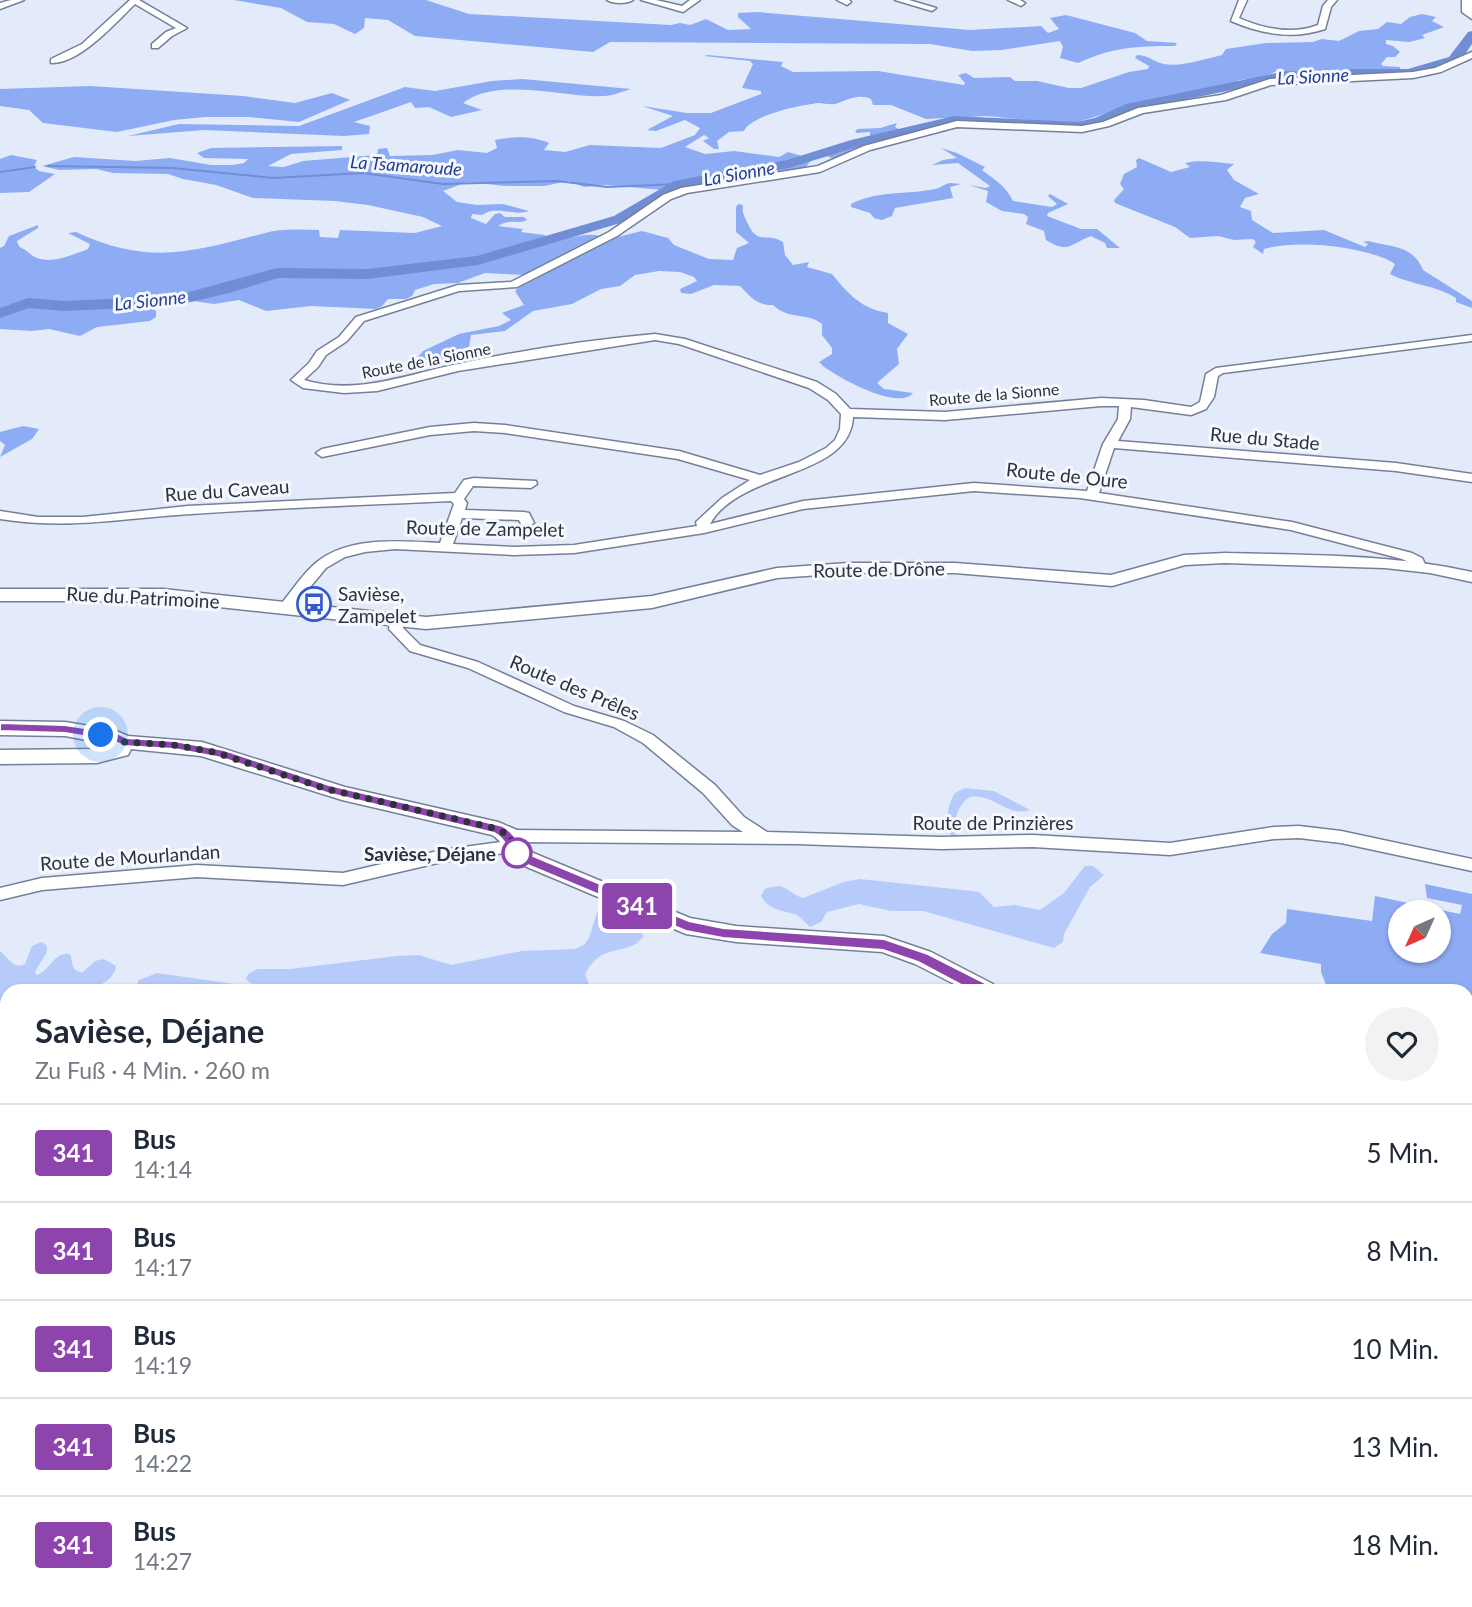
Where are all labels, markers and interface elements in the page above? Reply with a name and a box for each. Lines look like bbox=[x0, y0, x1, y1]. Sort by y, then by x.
water label: La Sionne bbox=[1277, 63, 1349, 89]
water label: La Tsamaroude bbox=[350, 150, 462, 180]
water label: La Sionne bbox=[702, 156, 776, 190]
water label: La Sionne bbox=[113, 285, 187, 315]
street label: Route de la Sionne bbox=[360, 338, 492, 382]
street label: Route de la Sionne bbox=[928, 379, 1060, 409]
street label: Rue du Stade bbox=[1209, 422, 1321, 454]
street label: Route de Oure bbox=[1005, 457, 1129, 493]
street label: Rue du Caveau bbox=[164, 474, 290, 506]
street label: Route de Zampelet bbox=[406, 515, 564, 541]
street label: Route de Drône bbox=[813, 556, 945, 582]
street label: Rue du Patrimoine bbox=[66, 582, 220, 612]
place label: Savièse, Zampelet bbox=[338, 582, 417, 627]
bus stop icon: Savièse, Zampelet bbox=[295, 585, 333, 623]
street label: Route des Prêles bbox=[507, 649, 643, 725]
your location bbox=[83, 717, 118, 752]
street label: Route de Prinzières bbox=[912, 811, 1074, 834]
marker: Savièse, Déjane bbox=[502, 838, 532, 868]
street label: Route de Mourlandan bbox=[39, 839, 221, 875]
place label: Savièse, Déjane bbox=[364, 842, 496, 865]
line badge: 341 bbox=[597, 883, 677, 929]
text: 341 bbox=[616, 891, 658, 920]
north arrow bbox=[1388, 900, 1451, 962]
map controls bbox=[1388, 900, 1451, 963]
button: heart bbox=[1365, 1007, 1439, 1081]
text: Savièse, Déjane bbox=[35, 1010, 264, 1050]
text: Zu Fuß · 4 Min. · 260 m bbox=[35, 1056, 270, 1084]
text: Bus bbox=[133, 1123, 176, 1155]
text: 5 Min. bbox=[1366, 1137, 1439, 1169]
text: 341 bbox=[53, 1138, 94, 1167]
text: 14:14 bbox=[133, 1155, 192, 1183]
text: Bus bbox=[133, 1221, 176, 1253]
text: 8 Min. bbox=[1366, 1235, 1439, 1267]
text: 341 bbox=[53, 1236, 94, 1265]
text: 14:17 bbox=[133, 1253, 192, 1281]
text: Bus bbox=[133, 1319, 176, 1351]
text: 10 Min. bbox=[1351, 1333, 1439, 1365]
text: 341 bbox=[53, 1334, 94, 1363]
text: 14:19 bbox=[133, 1351, 192, 1379]
text: Bus bbox=[133, 1417, 176, 1449]
text: 13 Min. bbox=[1351, 1431, 1439, 1463]
text: 341 bbox=[53, 1432, 94, 1461]
text: 14:22 bbox=[133, 1449, 192, 1477]
text: Bus bbox=[133, 1515, 176, 1547]
text: 18 Min. bbox=[1351, 1529, 1439, 1561]
text: 341 bbox=[53, 1530, 94, 1559]
text: 14:27 bbox=[133, 1547, 192, 1575]

